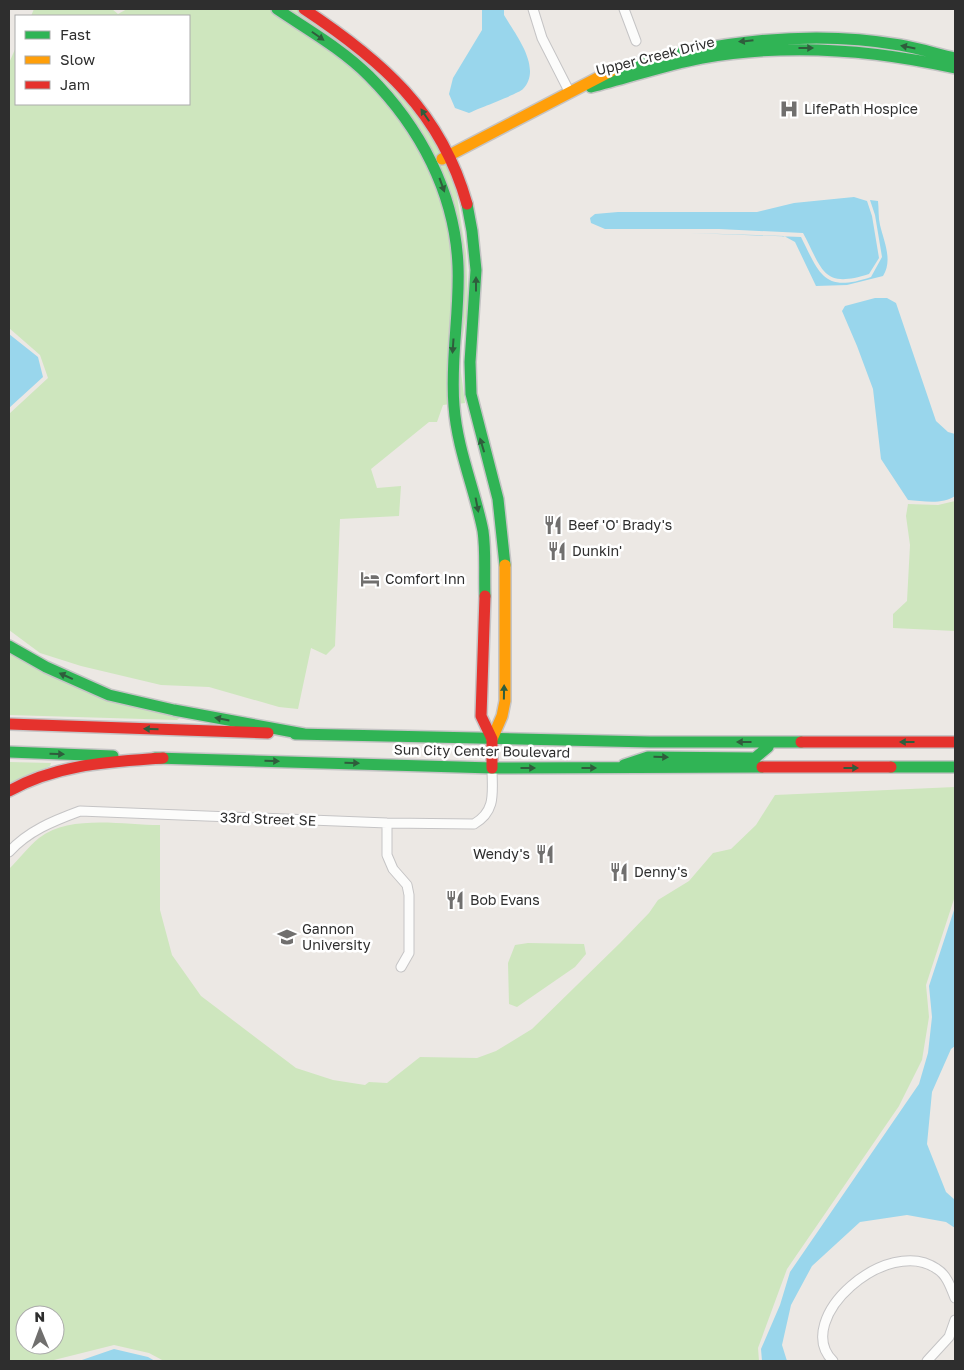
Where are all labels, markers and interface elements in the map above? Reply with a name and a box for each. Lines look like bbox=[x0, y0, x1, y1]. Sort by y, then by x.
legend bbox=[15, 15, 190, 105]
text: Fast bbox=[60, 25, 91, 43]
one-way arrow bbox=[311, 31, 324, 41]
street label: Upper Creek Drive bbox=[594, 33, 716, 78]
one-way arrow bbox=[738, 37, 754, 45]
one-way arrow bbox=[900, 43, 915, 51]
one-way arrow bbox=[798, 44, 814, 52]
text: Slow bbox=[60, 50, 95, 68]
text: Jam bbox=[60, 75, 90, 93]
hospital icon: LifePath Hospice bbox=[778, 98, 800, 120]
place label: LifePath Hospice bbox=[804, 100, 918, 117]
one-way arrow bbox=[420, 108, 430, 122]
one-way arrow bbox=[439, 178, 446, 193]
one-way arrow bbox=[472, 276, 480, 292]
one-way arrow bbox=[449, 338, 457, 354]
one-way arrow bbox=[477, 437, 485, 452]
one-way arrow bbox=[474, 498, 482, 514]
restaurant icon: Beef 'O' Brady's bbox=[542, 514, 564, 536]
place label: Beef 'O' Brady's bbox=[568, 516, 672, 533]
restaurant icon: Dunkin' bbox=[546, 540, 568, 562]
place label: Dunkin' bbox=[572, 542, 622, 559]
hotel icon: Comfort Inn bbox=[359, 568, 381, 590]
place label: Comfort Inn bbox=[385, 570, 465, 587]
one-way arrow bbox=[59, 671, 73, 679]
one-way arrow bbox=[501, 684, 509, 700]
one-way arrow bbox=[214, 714, 230, 722]
one-way arrow bbox=[142, 725, 158, 733]
one-way arrow bbox=[736, 738, 752, 746]
one-way arrow bbox=[898, 738, 914, 746]
street label: Sun City Center Boulevard bbox=[394, 740, 570, 761]
one-way arrow bbox=[50, 750, 66, 758]
one-way arrow bbox=[653, 753, 669, 761]
one-way arrow bbox=[265, 757, 281, 765]
one-way arrow bbox=[344, 759, 360, 767]
one-way arrow bbox=[520, 764, 536, 772]
one-way arrow bbox=[581, 764, 597, 772]
one-way arrow bbox=[844, 764, 860, 772]
street label: 33rd Street SE bbox=[220, 808, 316, 829]
restaurant icon: Wendy's bbox=[534, 843, 556, 865]
place label: Wendy's bbox=[473, 845, 530, 862]
restaurant icon: Denny's bbox=[608, 861, 630, 883]
place label: Denny's bbox=[634, 863, 688, 880]
restaurant icon: Bob Evans bbox=[444, 889, 466, 911]
place label: Bob Evans bbox=[470, 891, 540, 908]
place label: Gannon University bbox=[302, 920, 371, 953]
school or university icon: Gannon University bbox=[276, 926, 298, 948]
north arrow bbox=[15, 1305, 65, 1355]
text: N bbox=[34, 1308, 45, 1325]

